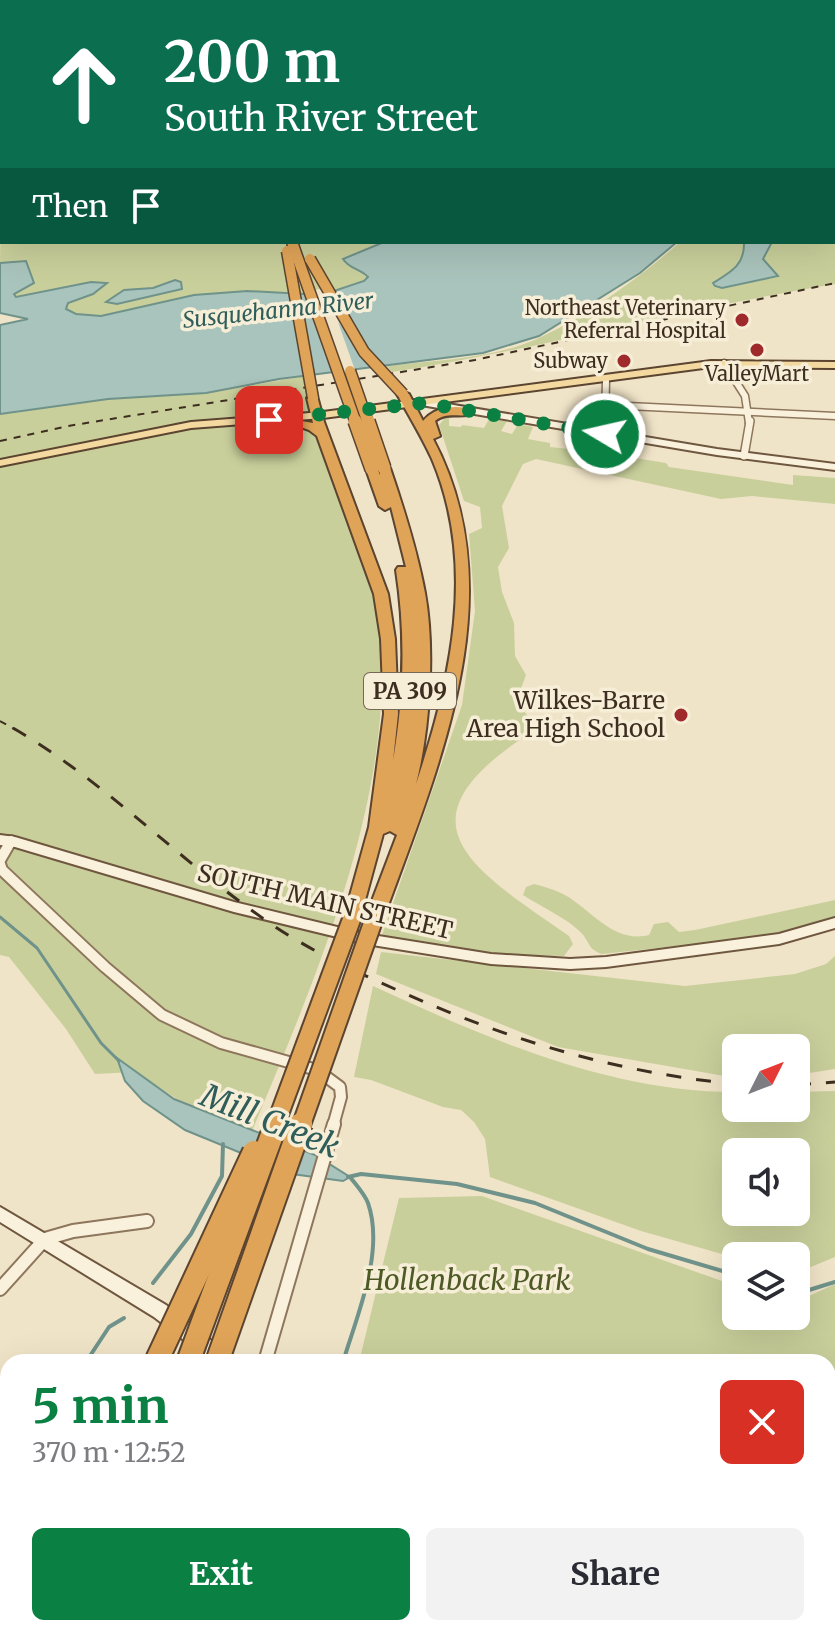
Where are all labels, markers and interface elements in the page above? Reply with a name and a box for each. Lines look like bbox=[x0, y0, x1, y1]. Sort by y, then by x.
text: 200 m bbox=[164, 27, 340, 97]
icon: ahead bbox=[32, 32, 136, 136]
text: South River Street bbox=[164, 96, 478, 141]
icon: arrive bbox=[124, 184, 168, 228]
text: Then bbox=[32, 187, 108, 225]
water label: Susquehanna River bbox=[181, 286, 376, 334]
place label: Northeast Veterinary Referral Hospital bbox=[525, 295, 726, 343]
marker: Northeast Veterinary Referral Hospital bbox=[733, 311, 751, 329]
marker: ValleyMart bbox=[748, 341, 766, 359]
place label: Subway bbox=[533, 348, 608, 373]
marker: Subway bbox=[615, 352, 633, 370]
place label: ValleyMart bbox=[704, 361, 809, 386]
pin bbox=[235, 386, 303, 454]
position arrow bbox=[563, 392, 647, 476]
icon: arrive bbox=[247, 398, 291, 442]
road number: PA 309 bbox=[364, 673, 456, 709]
place label: Wilkes-Barre Area High School bbox=[465, 685, 665, 744]
marker: Wilkes-Barre Area High School bbox=[672, 706, 690, 724]
street label: SOUTH MAIN STREET bbox=[194, 857, 456, 946]
north arrow bbox=[722, 1034, 810, 1122]
map controls bbox=[722, 1034, 810, 1330]
water label: Mill Creek bbox=[193, 1074, 346, 1167]
button: sound bbox=[722, 1138, 810, 1226]
button: layers bbox=[722, 1242, 810, 1330]
park label: Hollenback Park bbox=[363, 1262, 571, 1298]
text: 5 min bbox=[32, 1376, 169, 1436]
button: close bbox=[720, 1380, 804, 1464]
text: 370 m · 12:52 bbox=[32, 1436, 186, 1469]
button: Exit bbox=[32, 1528, 410, 1620]
button: Share bbox=[426, 1528, 804, 1620]

